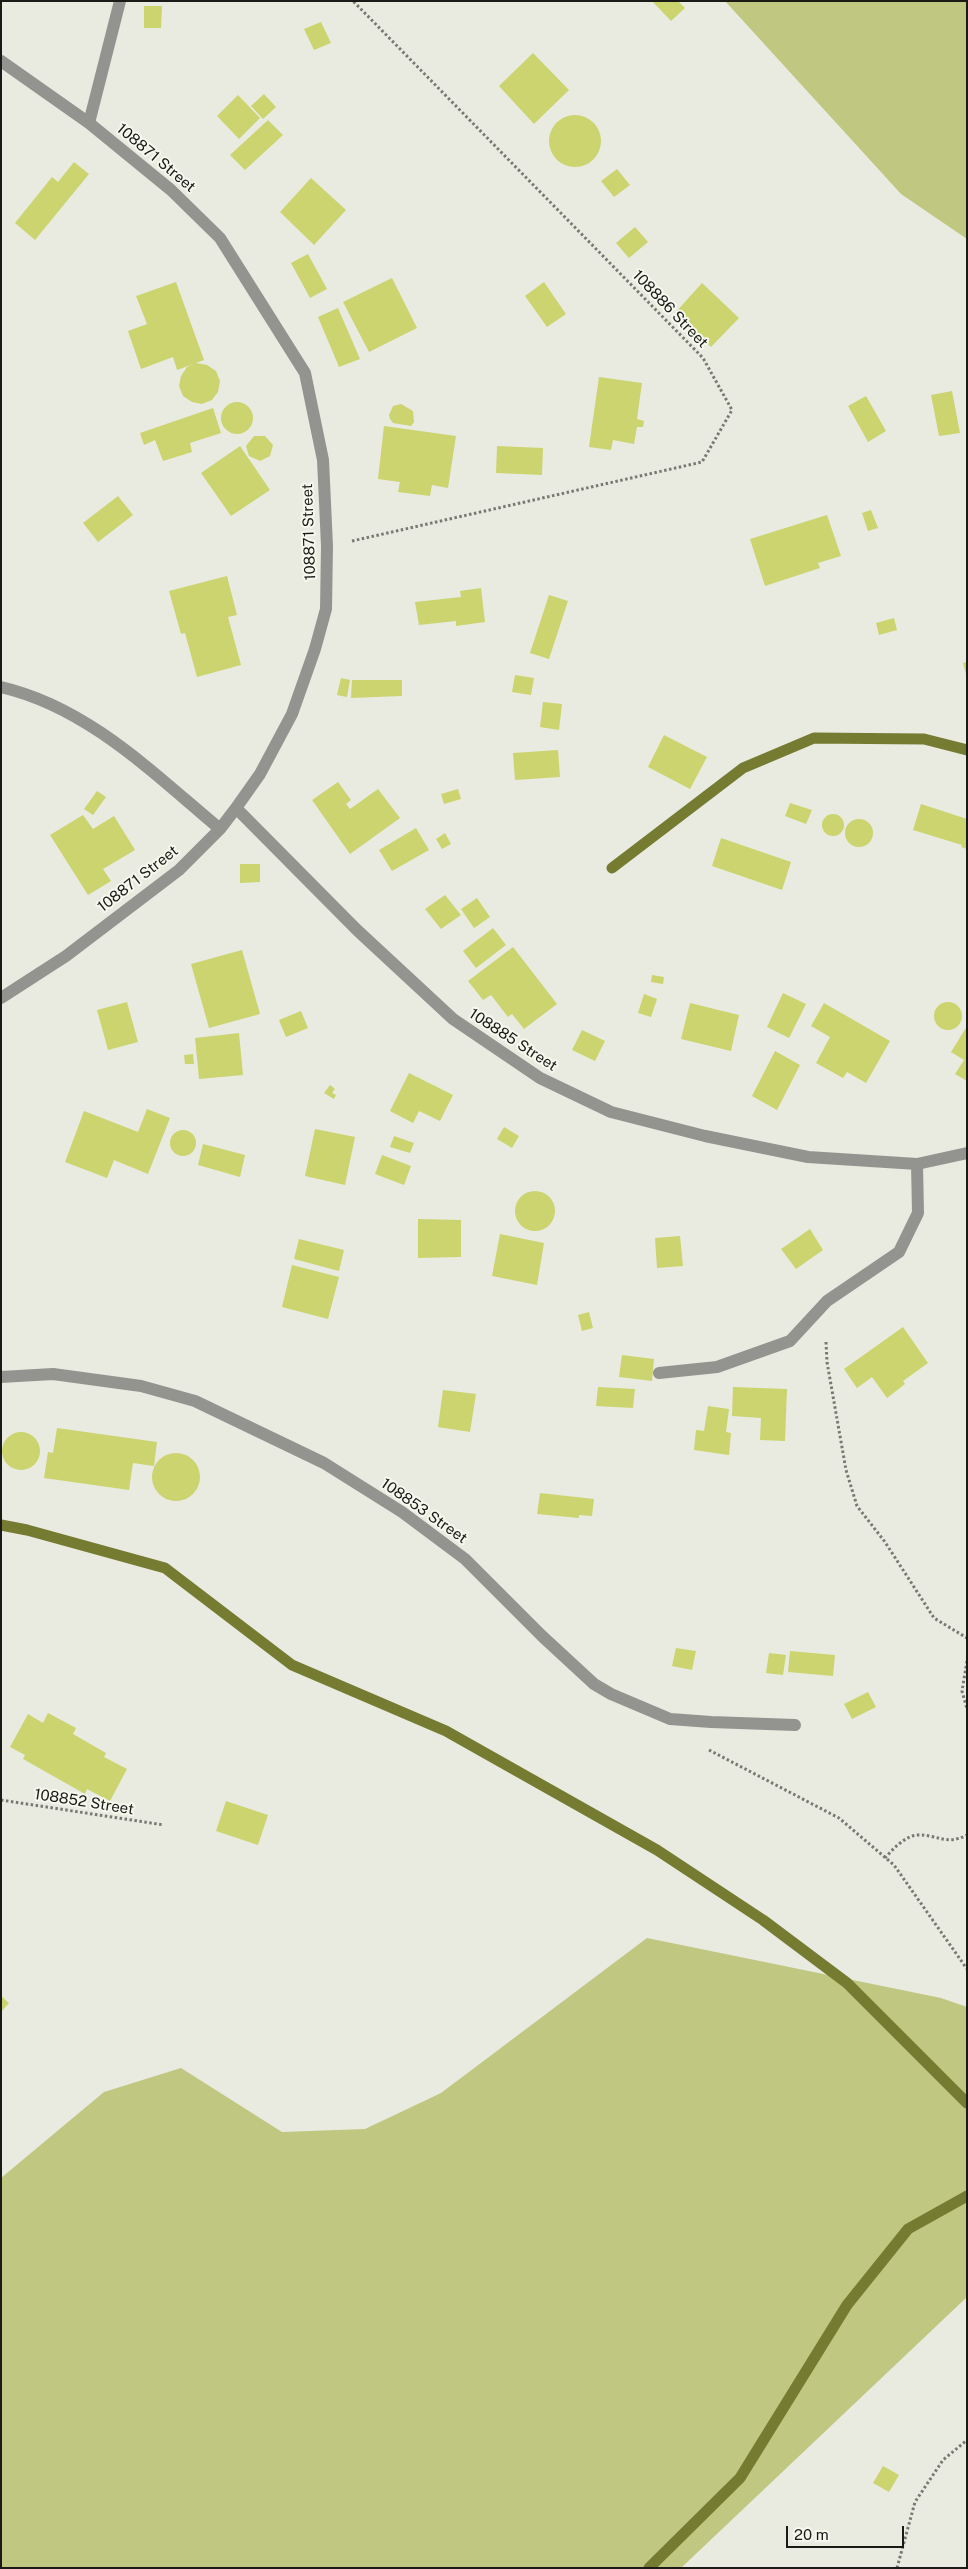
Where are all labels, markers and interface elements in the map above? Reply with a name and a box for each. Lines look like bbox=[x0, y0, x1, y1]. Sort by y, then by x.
street label: 108871 Street bbox=[113, 120, 199, 196]
street label: 108886 Street bbox=[629, 266, 711, 352]
street label: 108871 Street bbox=[298, 483, 320, 581]
street label: 108871 Street bbox=[94, 842, 182, 916]
street label: 108885 Street bbox=[466, 1005, 560, 1075]
street label: 108853 Street bbox=[377, 1475, 471, 1547]
street label: 108852 Street bbox=[33, 1785, 135, 1819]
scale bar bbox=[788, 2516, 906, 2548]
text: 20 m bbox=[794, 2526, 829, 2543]

